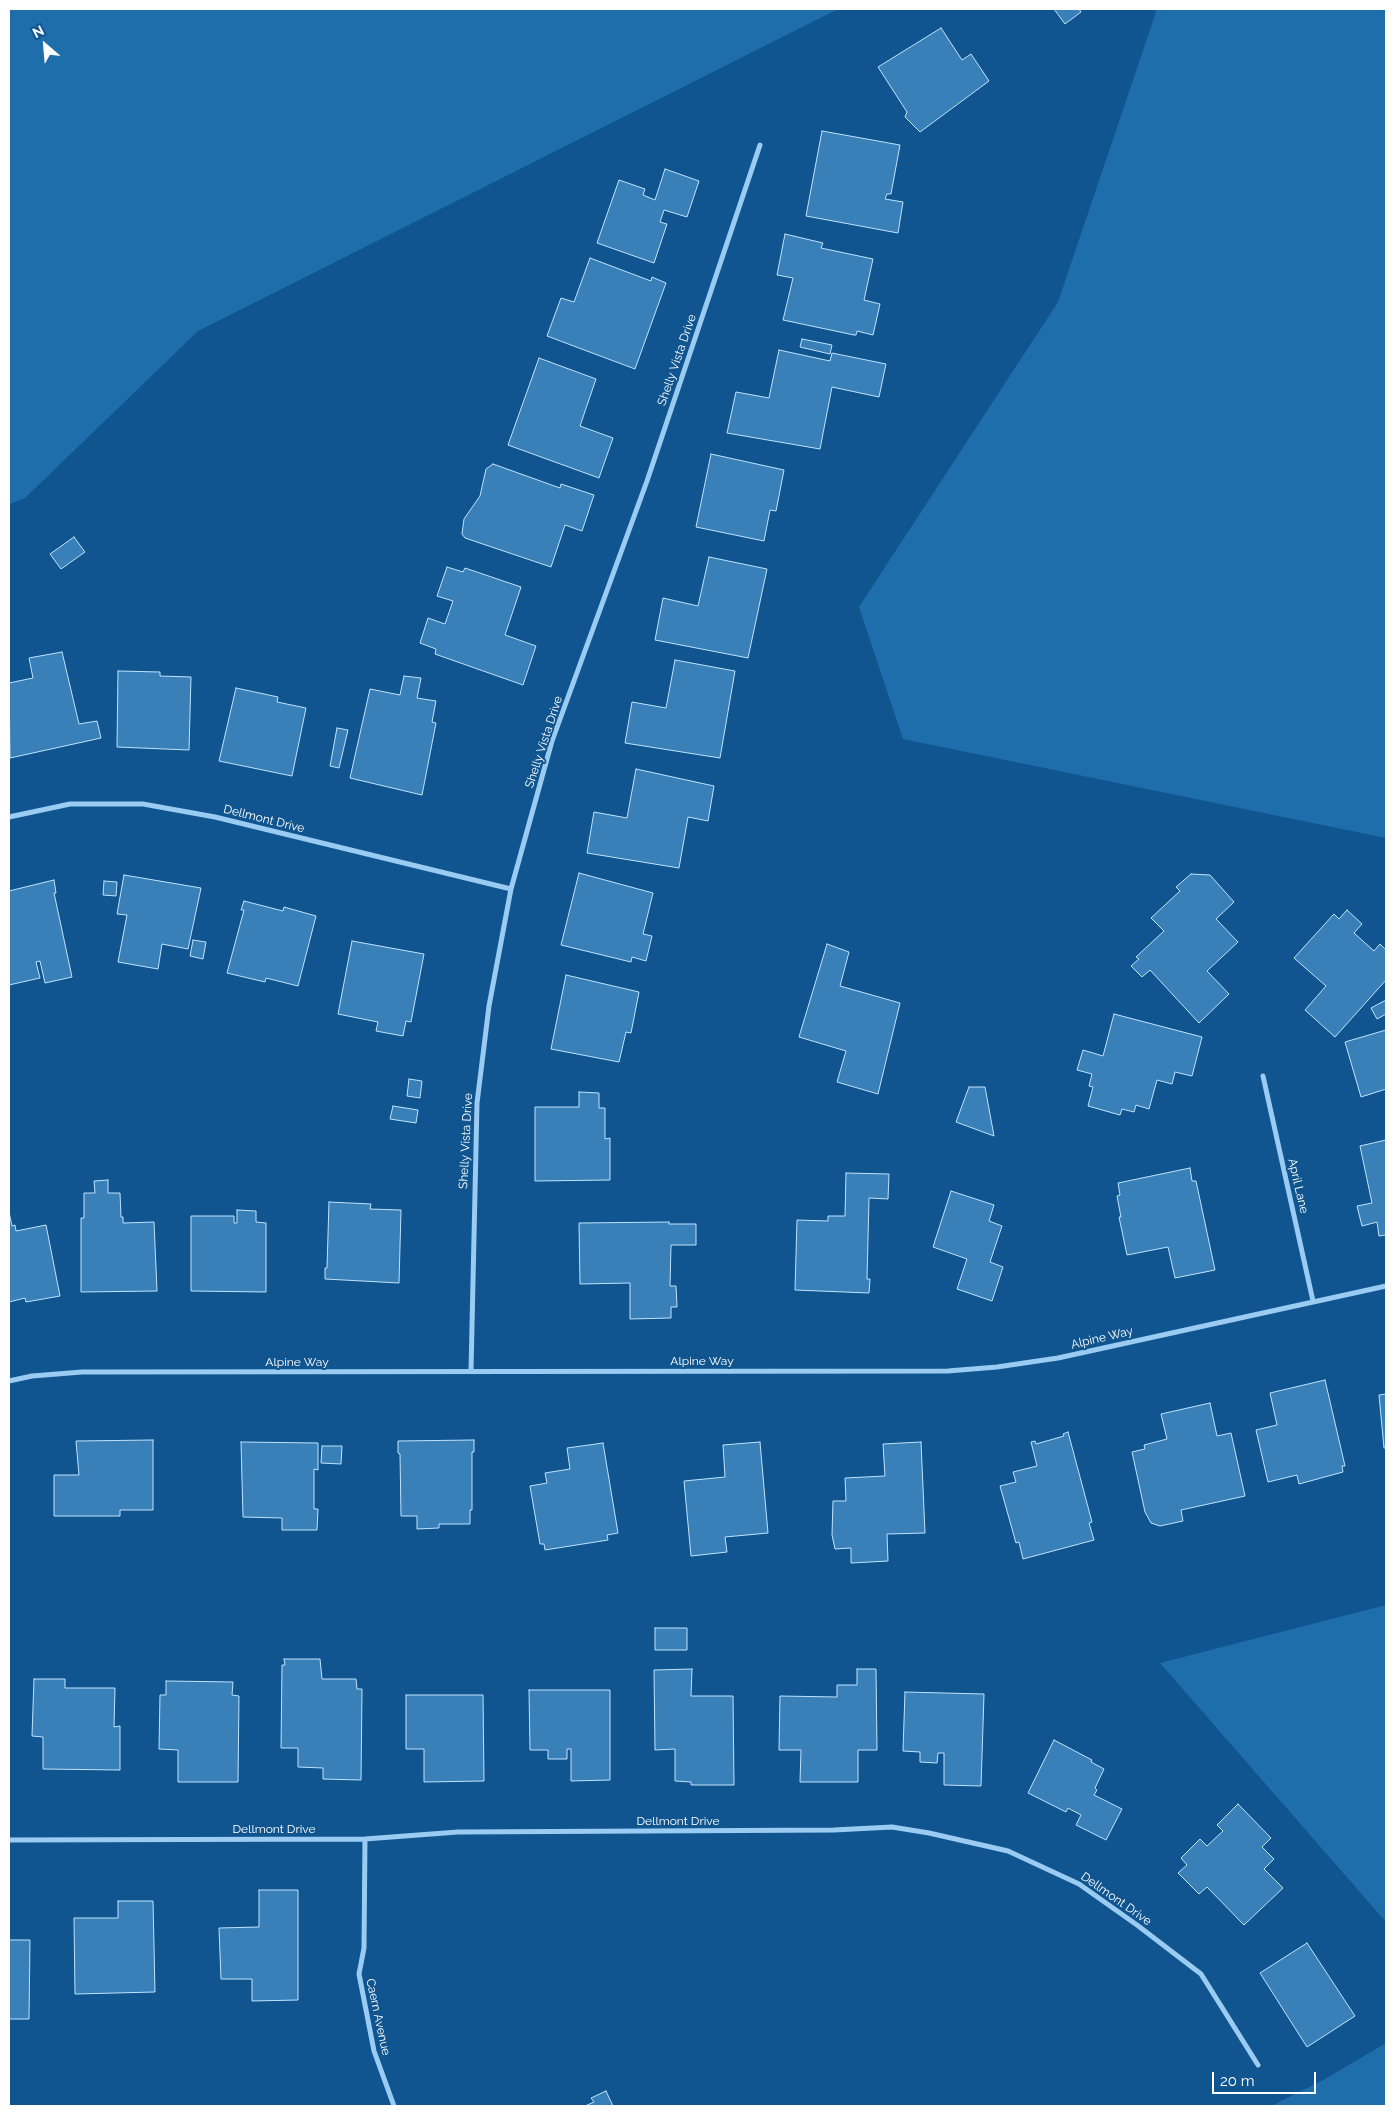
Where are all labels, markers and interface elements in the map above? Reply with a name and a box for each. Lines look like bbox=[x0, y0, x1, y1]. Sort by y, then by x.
north arrow bbox=[20, 20, 70, 70]
text: N bbox=[30, 22, 47, 41]
street label: Shelly Vista Drive bbox=[655, 312, 699, 408]
street label: Shelly Vista Drive bbox=[522, 694, 566, 790]
street label: Dellmont Drive bbox=[222, 802, 306, 836]
street label: Shelly Vista Drive bbox=[456, 1093, 476, 1189]
street label: April Lane bbox=[1285, 1157, 1311, 1215]
street label: Alpine Way bbox=[1070, 1324, 1134, 1352]
street label: Alpine Way bbox=[670, 1354, 734, 1368]
street label: Alpine Way bbox=[265, 1355, 329, 1369]
street label: Dellmont Drive bbox=[637, 1814, 719, 1828]
street label: Dellmont Drive bbox=[233, 1822, 315, 1836]
street label: Dellmont Drive bbox=[1078, 1869, 1154, 1929]
street label: Caern Avenue bbox=[363, 1977, 393, 2057]
scale bar bbox=[1215, 2062, 1319, 2094]
text: 20 m bbox=[1220, 2072, 1255, 2090]

